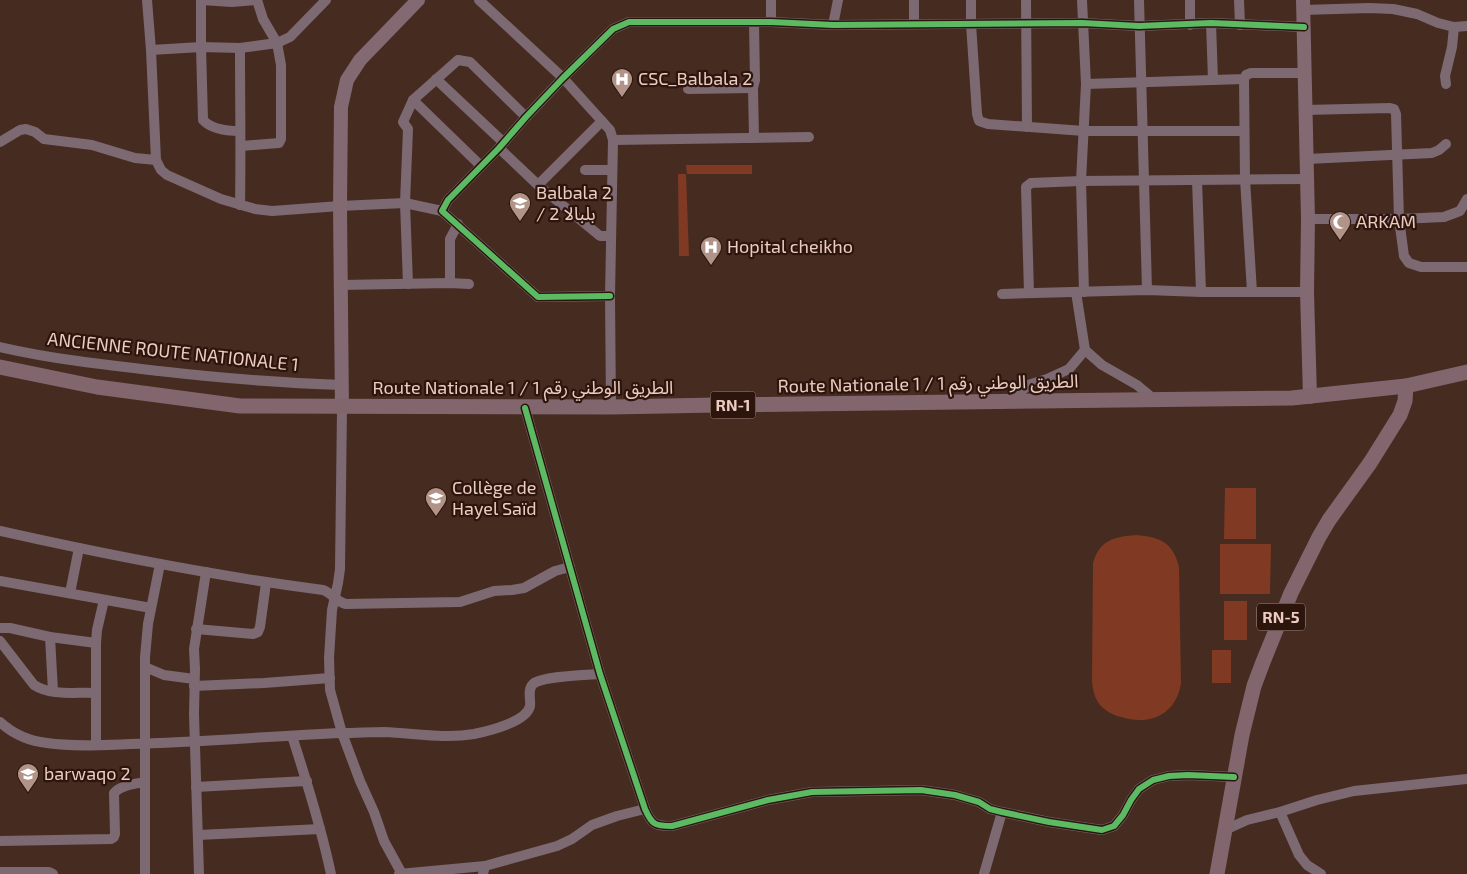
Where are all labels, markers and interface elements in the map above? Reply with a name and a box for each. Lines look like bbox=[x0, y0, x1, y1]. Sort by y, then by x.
hospital icon: CSC_Balbala 2 bbox=[610, 67, 634, 98]
place label: CSC_Balbala 2 bbox=[638, 67, 752, 89]
place label: Balbala 2 / بلبالا 2 bbox=[536, 181, 612, 224]
school or university icon: Balbala 2 / بلبالا 2 bbox=[508, 191, 532, 222]
mosque icon: ARKAM bbox=[1328, 210, 1352, 241]
place label: ARKAM bbox=[1356, 210, 1416, 232]
hospital icon: Hopital cheikho bbox=[699, 235, 723, 266]
place label: Hopital cheikho bbox=[727, 235, 853, 257]
street label: ANCIENNE ROUTE NATIONALE 1 bbox=[46, 327, 300, 375]
street label: Route Nationale 1 / الطريق الوطني رقم 1 bbox=[777, 369, 1079, 400]
street label: Route Nationale 1 / الطريق الوطني رقم 1 bbox=[373, 376, 673, 401]
road number: RN-1 bbox=[710, 392, 756, 418]
place label: Collège de Hayel Saïd bbox=[452, 476, 537, 519]
school or university icon: Collège de Hayel Saïd bbox=[424, 486, 448, 517]
road number: RN-5 bbox=[1257, 604, 1305, 630]
school or university icon: barwaqo 2 bbox=[16, 762, 40, 793]
place label: barwaqo 2 bbox=[44, 762, 131, 784]

